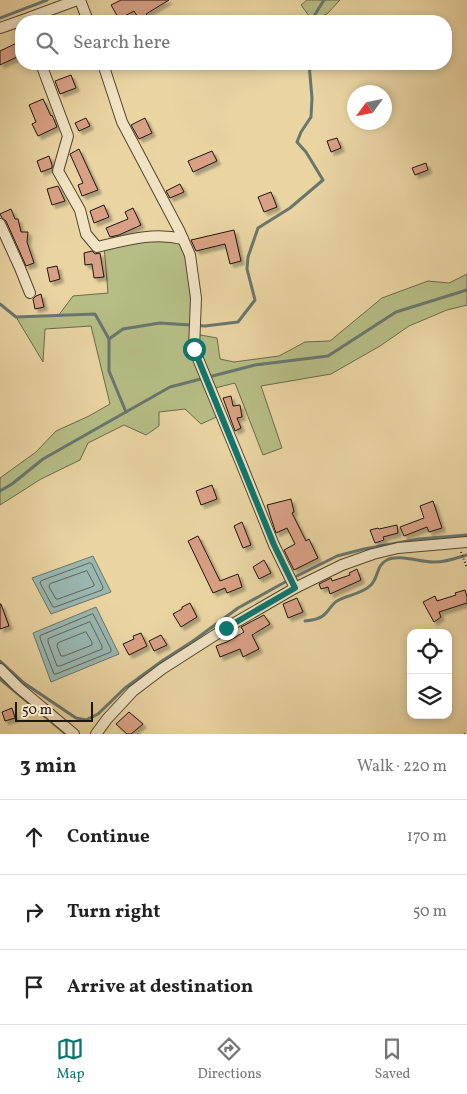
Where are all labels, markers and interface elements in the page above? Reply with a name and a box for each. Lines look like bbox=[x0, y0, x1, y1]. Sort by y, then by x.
search box bbox=[15, 15, 452, 70]
icon: search bbox=[33, 29, 61, 57]
text: Search here bbox=[73, 30, 170, 56]
north arrow bbox=[347, 85, 392, 130]
route start bbox=[183, 338, 206, 361]
route end bbox=[215, 617, 238, 640]
map controls bbox=[407, 629, 452, 719]
button: locate bbox=[407, 629, 452, 674]
button: layers bbox=[407, 674, 452, 719]
scale bar bbox=[15, 699, 92, 722]
text: 50 m bbox=[22, 701, 52, 720]
text: 3 min bbox=[20, 752, 76, 781]
text: Walk · 220 m bbox=[357, 756, 447, 778]
icon: ahead bbox=[20, 823, 48, 851]
text: Continue bbox=[67, 824, 150, 850]
text: 170 m bbox=[407, 826, 447, 848]
icon: right bbox=[20, 898, 48, 926]
text: Turn right bbox=[67, 899, 160, 925]
text: 50 m bbox=[413, 901, 447, 923]
icon: arrive bbox=[20, 973, 48, 1001]
text: Arrive at destination bbox=[67, 974, 253, 1000]
tab: Map bbox=[56, 1035, 84, 1084]
tab: Directions bbox=[197, 1035, 262, 1084]
tab: Saved bbox=[374, 1035, 411, 1084]

